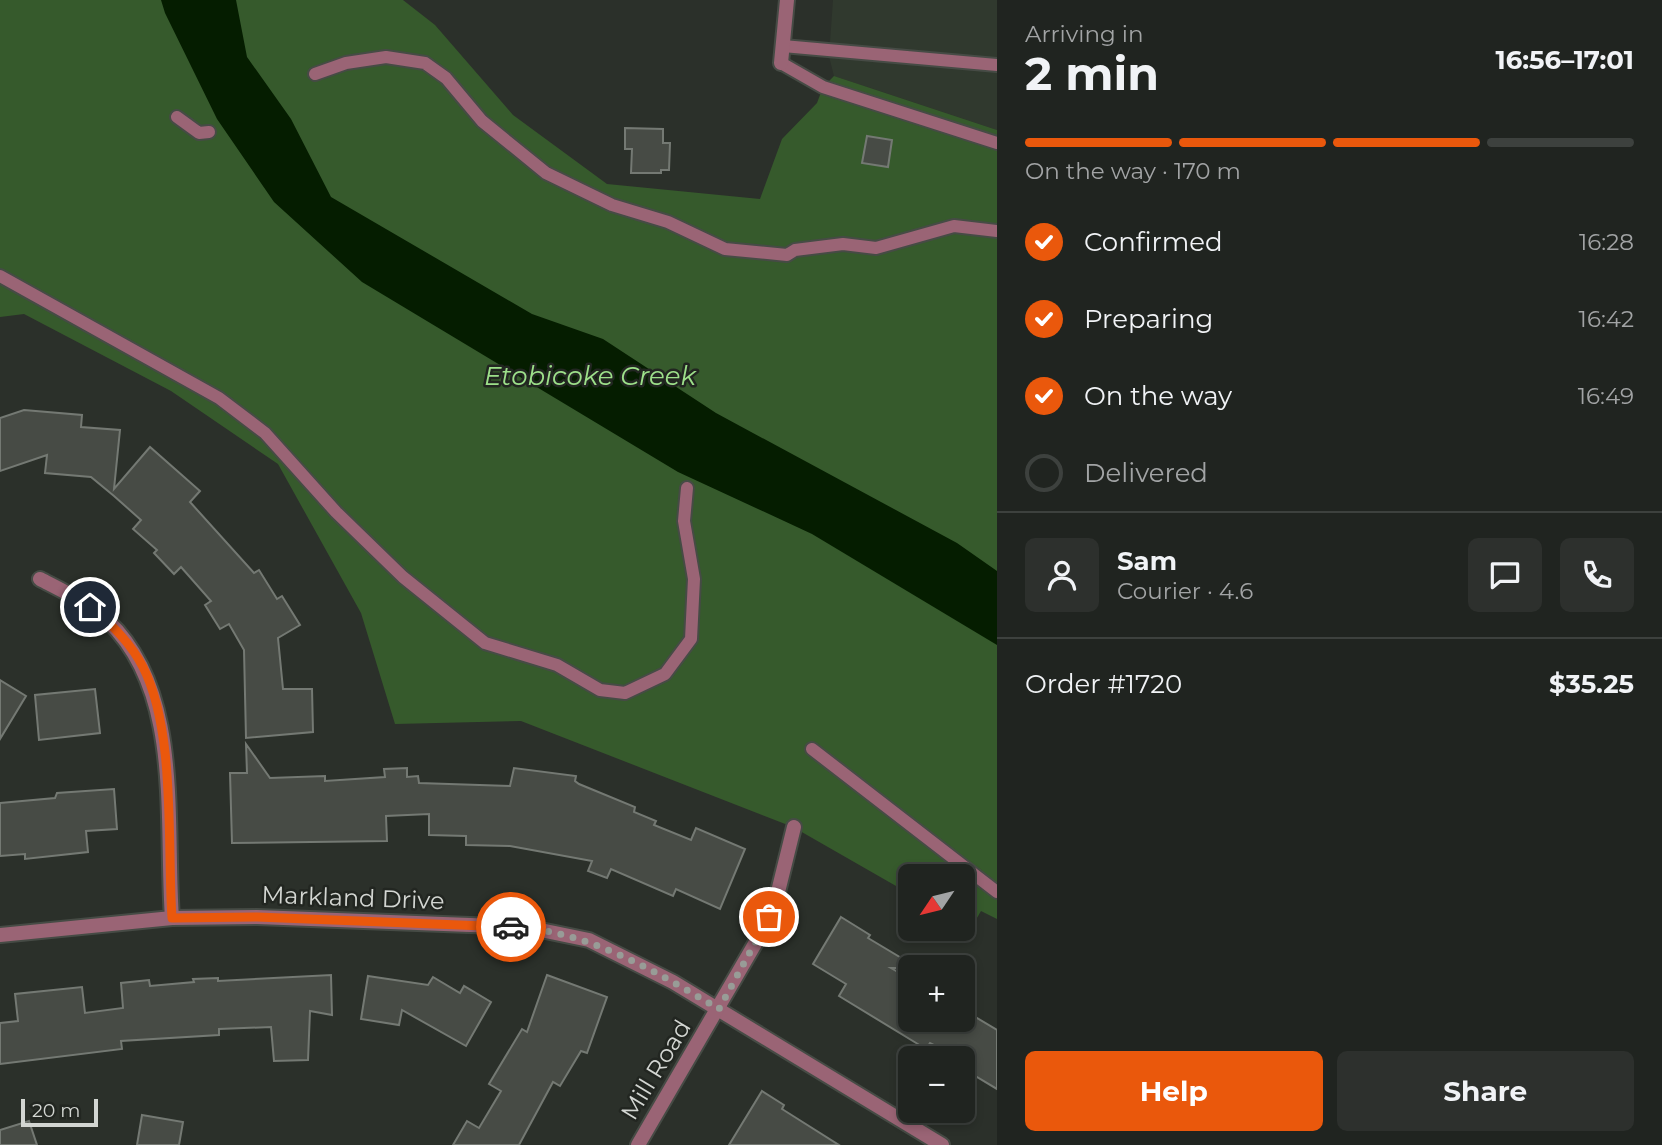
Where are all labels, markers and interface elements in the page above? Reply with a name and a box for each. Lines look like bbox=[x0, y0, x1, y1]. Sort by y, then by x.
text: Arriving in bbox=[1025, 20, 1144, 48]
text: 16:56–17:01 bbox=[1495, 44, 1634, 76]
text: 2 min bbox=[1025, 45, 1159, 102]
text: On the way · 170 m bbox=[1025, 157, 1241, 185]
icon: check bbox=[1025, 223, 1063, 261]
text: Confirmed bbox=[1084, 226, 1223, 258]
text: 16:28 bbox=[1579, 228, 1634, 256]
icon: check bbox=[1025, 300, 1063, 338]
text: Preparing bbox=[1084, 303, 1213, 335]
text: 16:42 bbox=[1579, 305, 1634, 333]
water label: Etobicoke Creek bbox=[484, 360, 697, 392]
icon: check bbox=[1025, 377, 1063, 415]
text: On the way bbox=[1084, 380, 1232, 412]
text: 16:49 bbox=[1578, 382, 1634, 410]
text: Delivered bbox=[1084, 457, 1208, 489]
button: person bbox=[1025, 538, 1099, 612]
button: chat bbox=[1468, 538, 1542, 612]
button: phone bbox=[1560, 538, 1634, 612]
text: Sam bbox=[1117, 545, 1177, 577]
pin bbox=[60, 577, 120, 637]
text: Courier · 4.6 bbox=[1117, 577, 1253, 605]
icon: home bbox=[71, 588, 109, 626]
text: Order #1720 bbox=[1025, 668, 1182, 700]
text: $35.25 bbox=[1549, 668, 1634, 700]
north arrow bbox=[898, 864, 975, 942]
map controls bbox=[898, 864, 975, 1123]
street label: Markland Drive bbox=[261, 880, 445, 915]
pin bbox=[739, 887, 799, 947]
courier bbox=[476, 892, 546, 962]
icon: bag bbox=[750, 898, 788, 936]
icon: car bbox=[492, 908, 530, 946]
button: + bbox=[898, 955, 975, 1032]
street label: Mill Road bbox=[614, 1015, 697, 1125]
button: − bbox=[898, 1046, 975, 1123]
button: Help bbox=[1025, 1051, 1323, 1131]
button: Share bbox=[1337, 1051, 1634, 1131]
scale bar bbox=[21, 1096, 98, 1128]
text: 20 m bbox=[32, 1099, 80, 1122]

